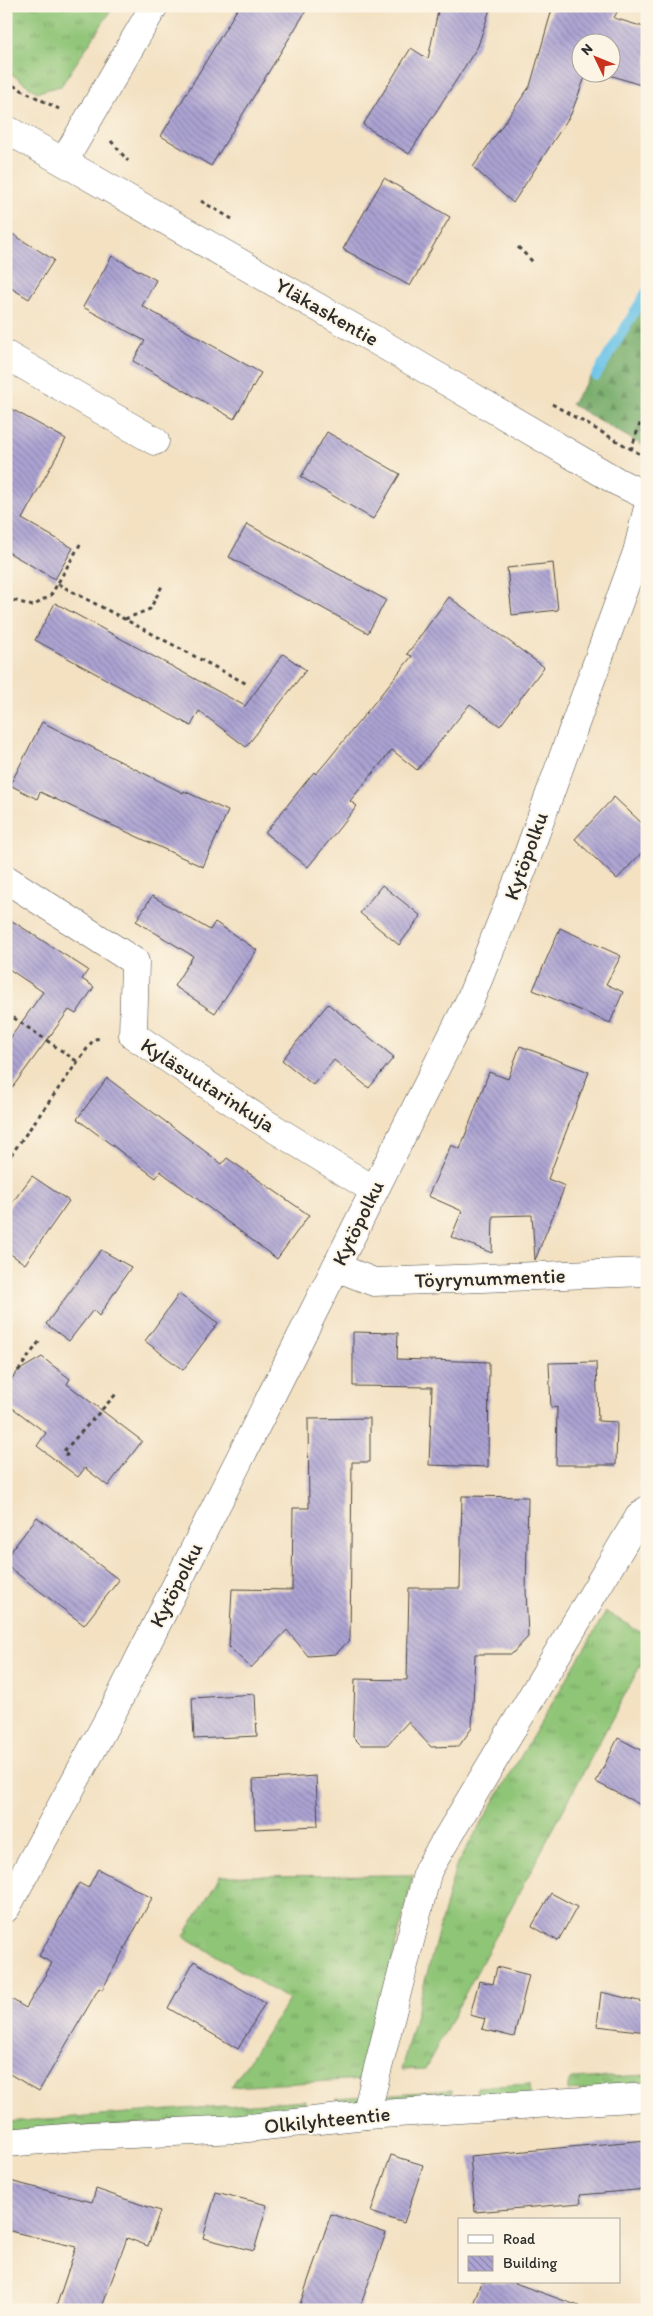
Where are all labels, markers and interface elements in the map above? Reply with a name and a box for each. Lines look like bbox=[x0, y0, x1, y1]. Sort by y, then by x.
north arrow bbox=[570, 32, 620, 82]
text: N bbox=[577, 40, 596, 59]
street label: Yläkaskentie bbox=[271, 272, 383, 351]
street label: Kytöpolku bbox=[498, 808, 553, 903]
street label: Kyläsuutarinkuja bbox=[137, 1032, 280, 1137]
street label: Kytöpolku bbox=[326, 1176, 389, 1269]
street label: Töyrynummentie bbox=[414, 1262, 566, 1293]
street label: Kytöpolku bbox=[144, 1538, 208, 1631]
street label: Olkilyhteentie bbox=[263, 2100, 391, 2139]
legend bbox=[458, 2218, 620, 2284]
text: Road bbox=[503, 2230, 536, 2248]
text: Building bbox=[503, 2254, 557, 2272]

